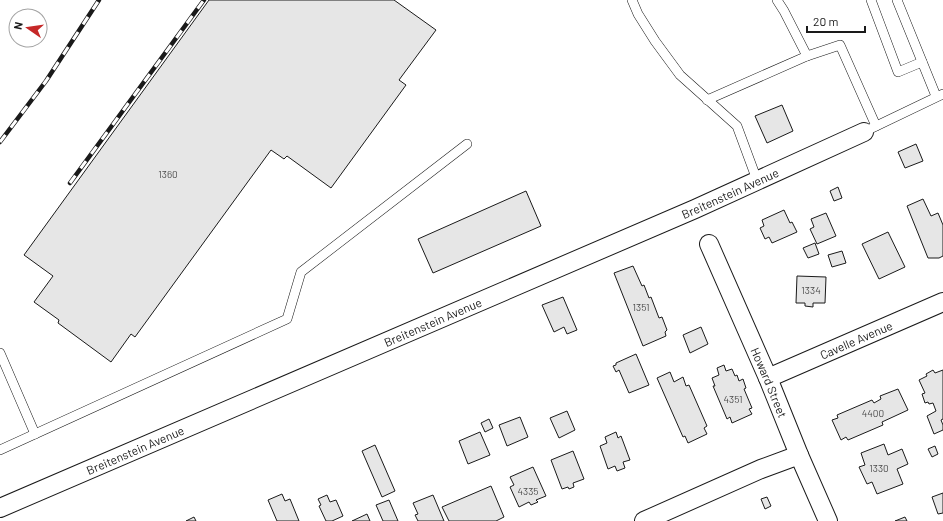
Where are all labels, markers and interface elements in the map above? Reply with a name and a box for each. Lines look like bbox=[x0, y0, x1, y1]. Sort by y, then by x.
north arrow bbox=[8, 8, 48, 48]
scale bar bbox=[807, 8, 865, 34]
text: 20 m bbox=[813, 14, 839, 28]
text: N bbox=[11, 21, 25, 31]
street label: Breitenstein Avenue bbox=[679, 165, 781, 221]
house number: 1360 bbox=[158, 168, 178, 180]
house number: 1334 bbox=[801, 284, 821, 296]
street label: Breitenstein Avenue bbox=[382, 295, 484, 349]
house number: 1351 bbox=[632, 301, 650, 313]
street label: Cavelle Avenue bbox=[818, 318, 894, 362]
street label: Howard Street bbox=[748, 345, 790, 420]
house number: 4351 bbox=[723, 393, 743, 405]
house number: 4400 bbox=[862, 407, 884, 419]
street label: Breitenstein Avenue bbox=[84, 423, 186, 477]
house number: 1330 bbox=[869, 462, 889, 474]
house number: 4335 bbox=[518, 485, 538, 497]

